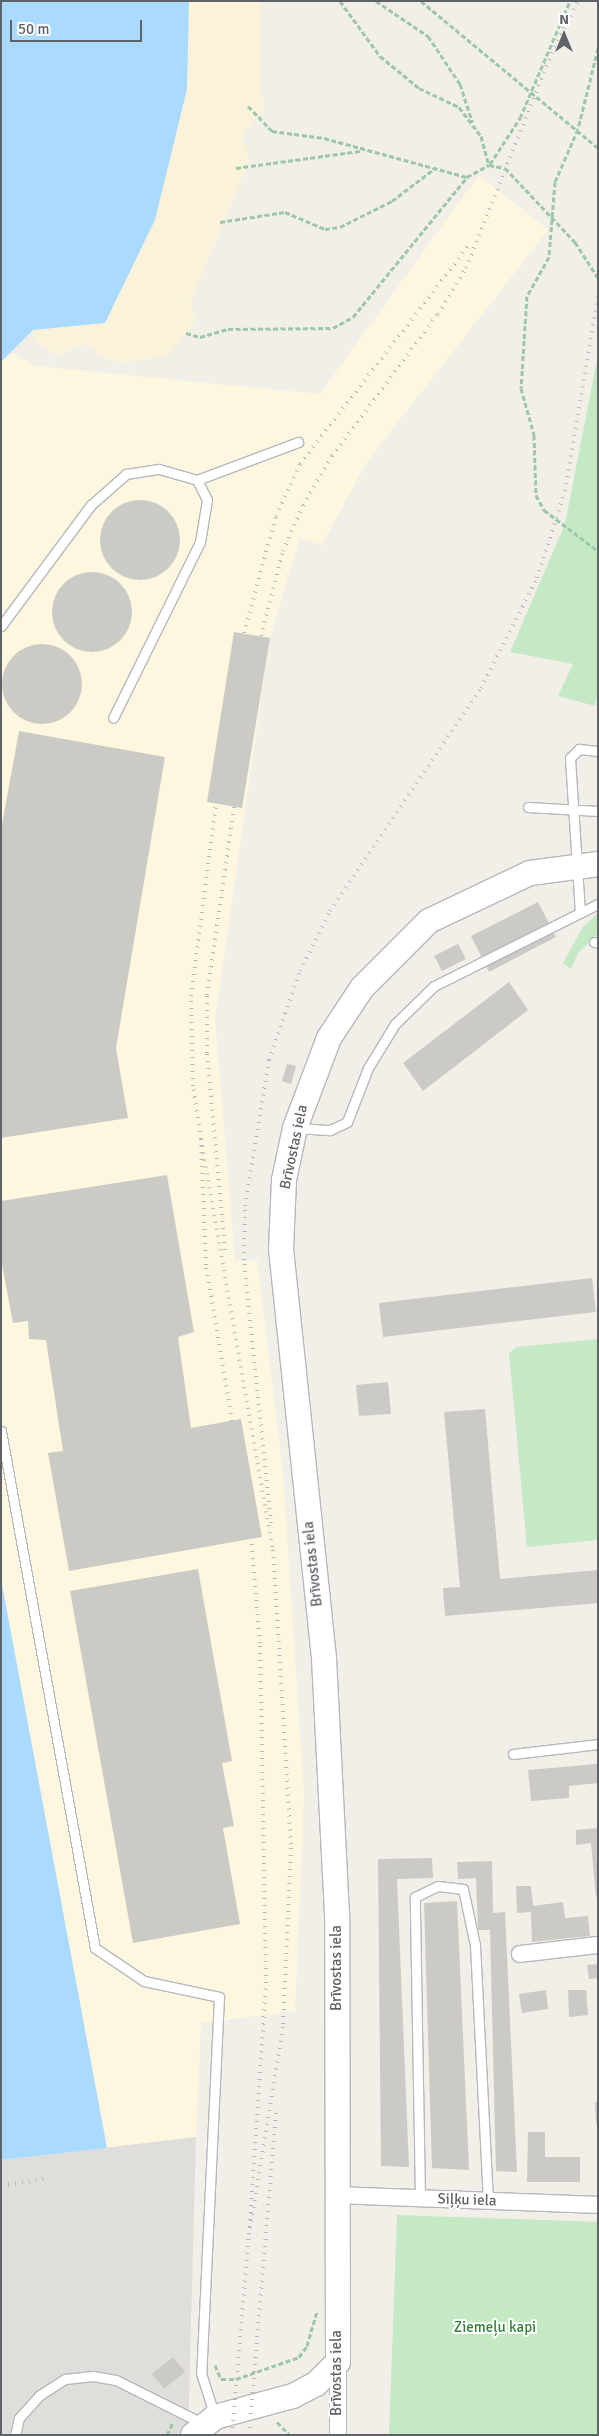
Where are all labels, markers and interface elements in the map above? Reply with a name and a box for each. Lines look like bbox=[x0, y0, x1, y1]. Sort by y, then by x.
scale bar bbox=[12, 10, 145, 42]
north arrow bbox=[539, 10, 589, 60]
text: N bbox=[559, 11, 569, 28]
text: 50 m bbox=[18, 20, 49, 38]
street label: Brīvostas iela bbox=[276, 1103, 312, 1191]
street label: Brīvostas iela bbox=[300, 1520, 326, 1608]
street label: Brīvostas iela bbox=[328, 1925, 346, 2011]
street label: Siļķu iela bbox=[437, 2190, 497, 2210]
park label: Ziemeļu kapi bbox=[454, 2319, 536, 2337]
street label: Brīvostas iela bbox=[328, 2330, 346, 2416]

